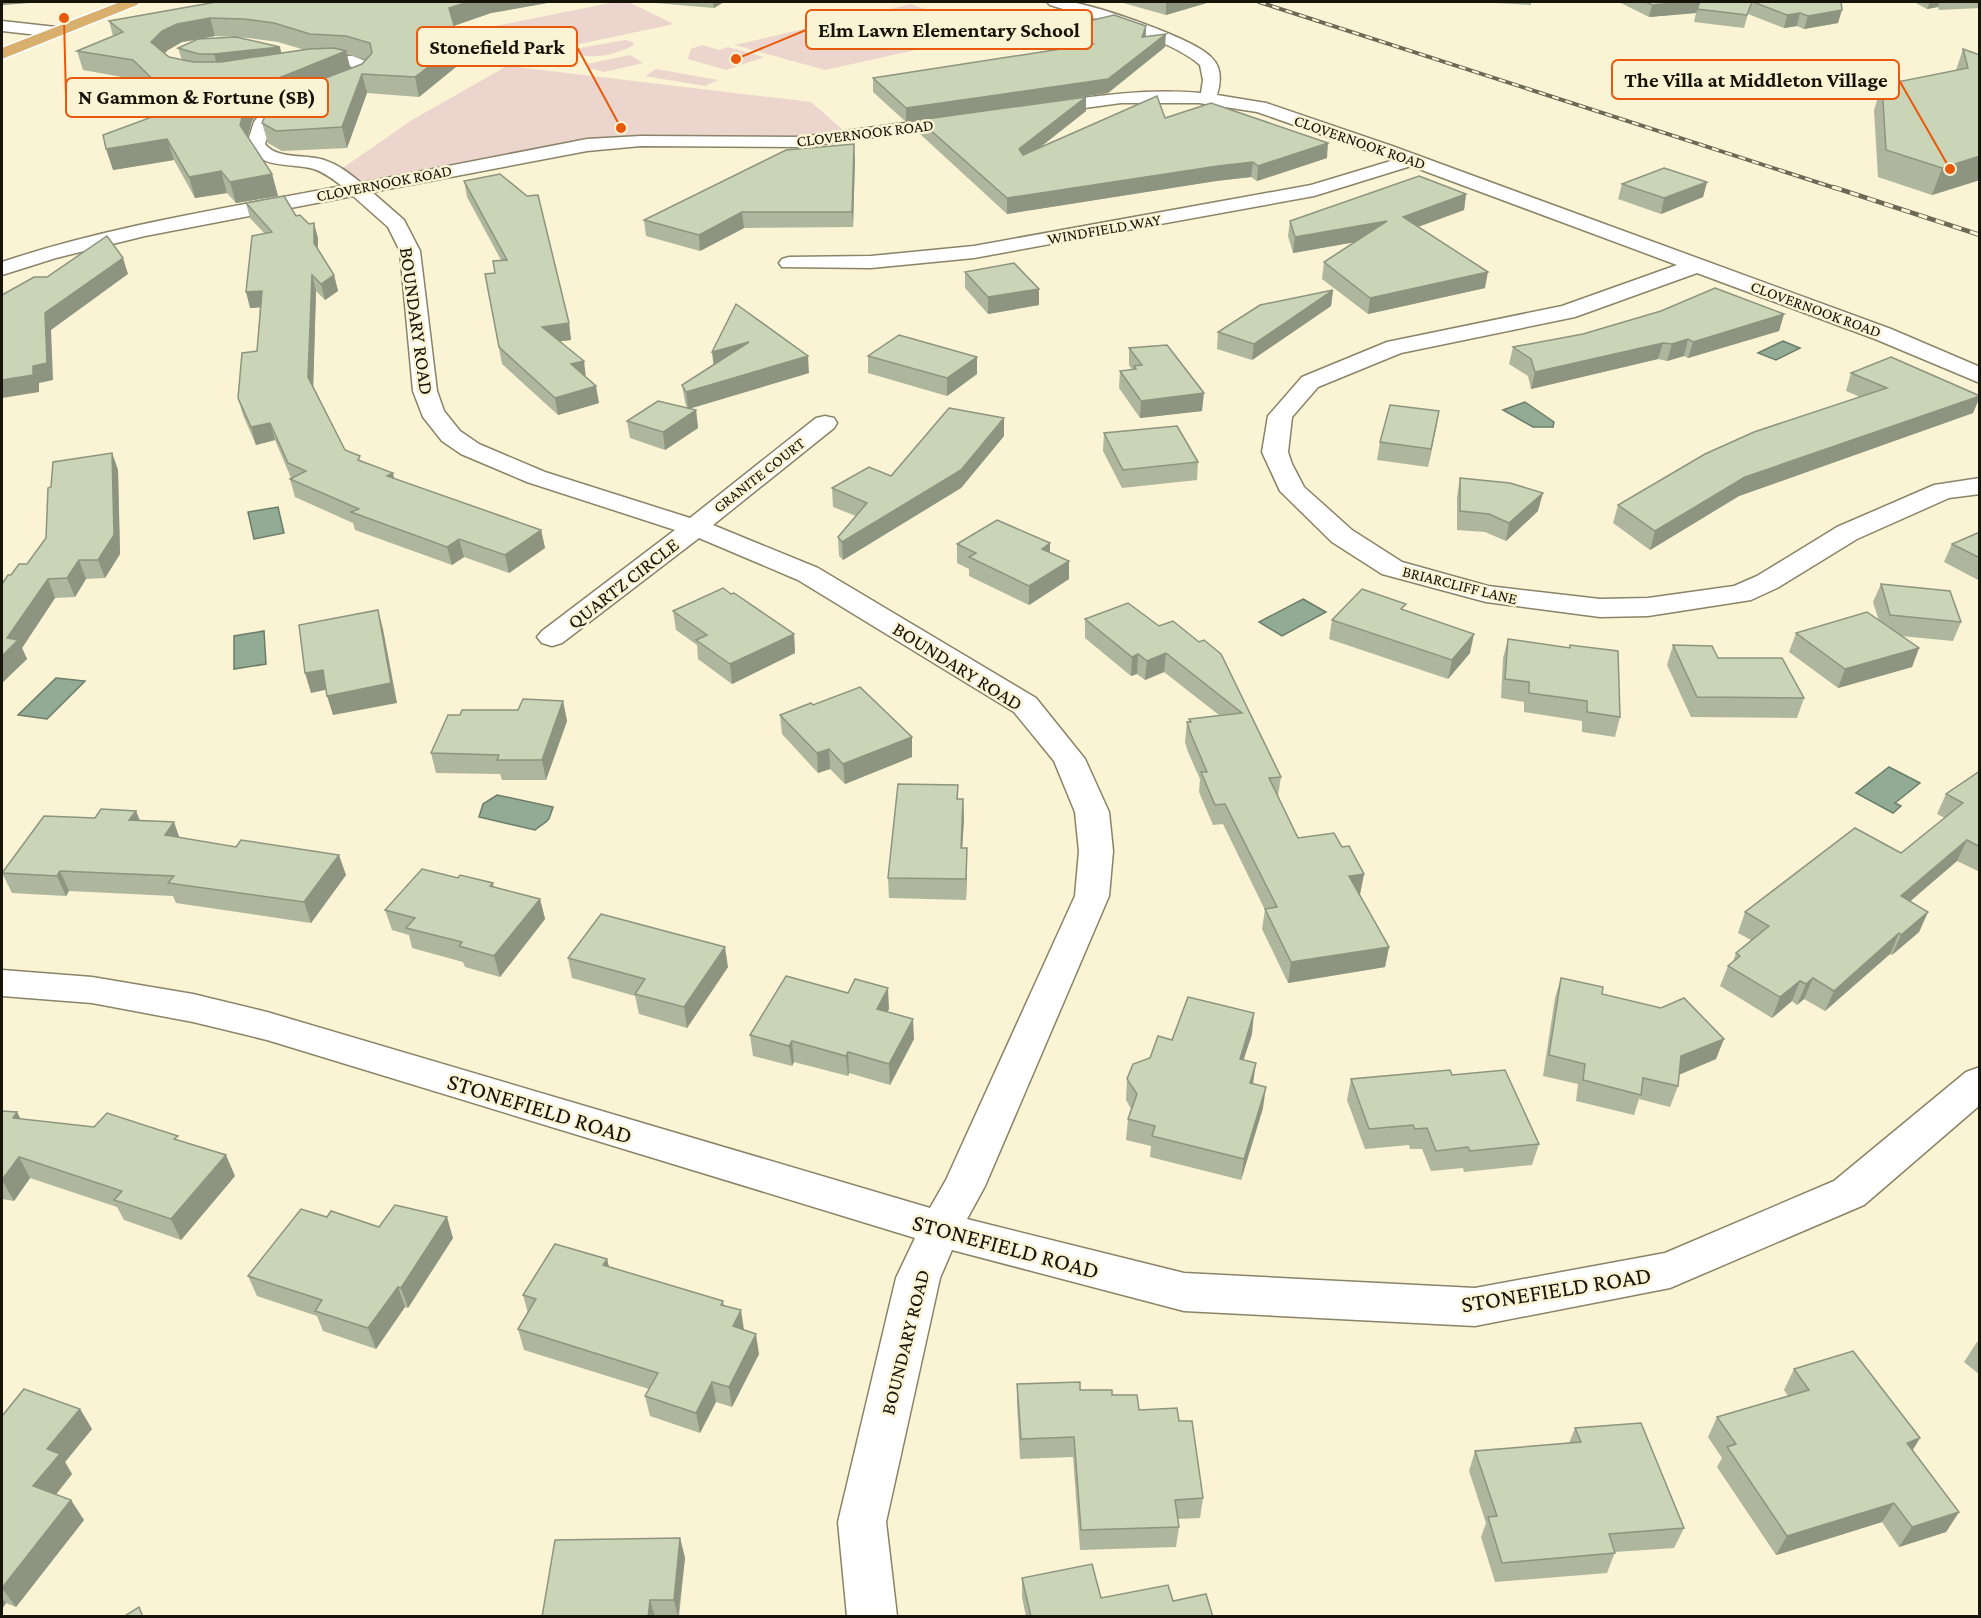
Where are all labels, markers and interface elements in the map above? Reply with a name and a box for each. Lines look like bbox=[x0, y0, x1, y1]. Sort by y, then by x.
callout: Elm Lawn Elementary School bbox=[806, 10, 1092, 49]
text: Elm Lawn Elementary School bbox=[818, 18, 1080, 42]
callout: Stonefield Park bbox=[417, 27, 577, 66]
text: Stonefield Park bbox=[429, 35, 565, 59]
callout: The Villa at Middleton Village bbox=[1612, 60, 1899, 99]
text: The Villa at Middleton Village bbox=[1624, 68, 1888, 92]
callout: N Gammon & Fortune (SB) bbox=[66, 78, 328, 117]
text: N Gammon & Fortune (SB) bbox=[78, 85, 316, 109]
street label: CLOVERNOOK ROAD bbox=[1292, 112, 1428, 172]
street label: CLOVERNOOK ROAD bbox=[796, 116, 934, 150]
street label: CLOVERNOOK ROAD bbox=[315, 162, 453, 204]
street label: WINDFIELD WAY bbox=[1046, 211, 1163, 247]
street label: BOUNDARY ROAD bbox=[396, 246, 438, 396]
street label: CLOVERNOOK ROAD bbox=[1748, 277, 1884, 341]
street label: GRANITE COURT bbox=[710, 434, 808, 516]
street label: QUARTZ CIRCLE bbox=[563, 533, 683, 633]
street label: BRIARCLIFF LANE bbox=[1401, 563, 1519, 608]
street label: BOUNDARY ROAD bbox=[889, 617, 1027, 715]
street label: STONEFIELD ROAD bbox=[444, 1067, 636, 1149]
street label: STONEFIELD ROAD bbox=[910, 1208, 1102, 1284]
street label: STONEFIELD ROAD bbox=[1459, 1261, 1653, 1317]
street label: BOUNDARY ROAD bbox=[876, 1267, 934, 1417]

